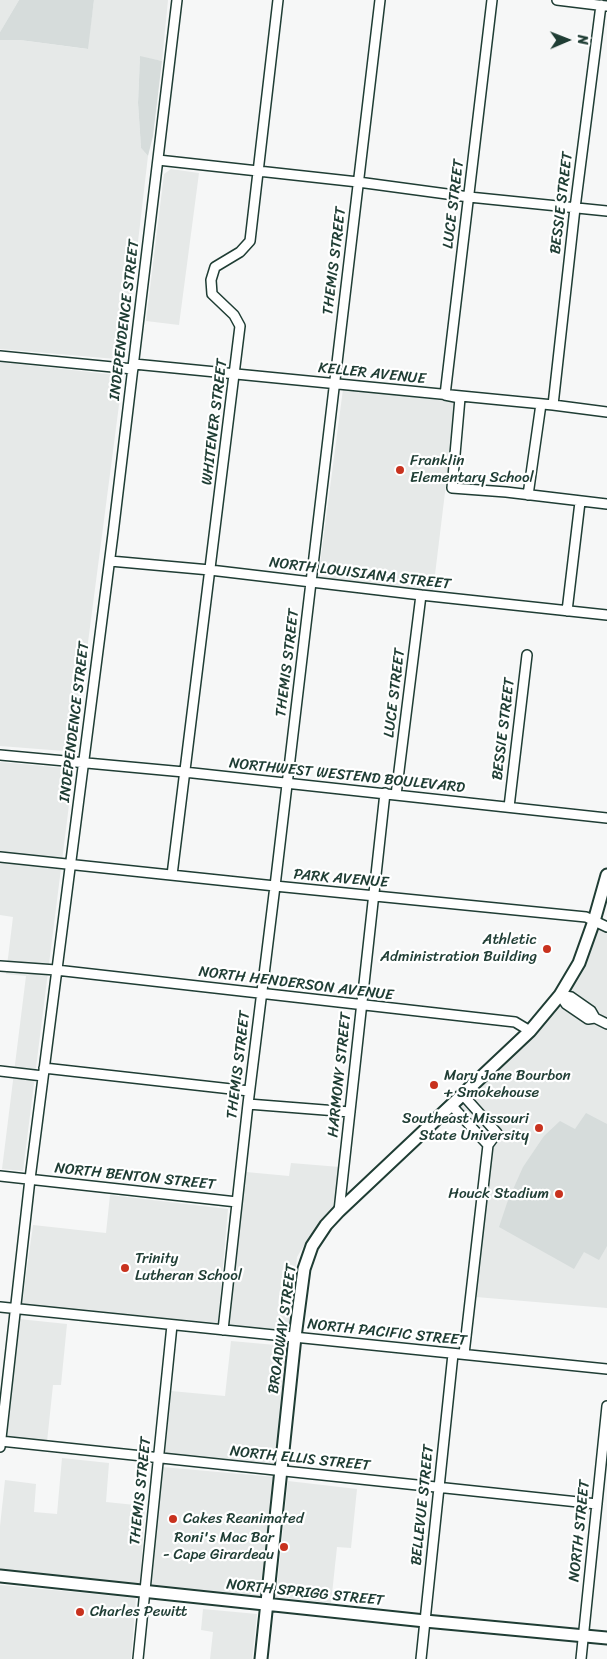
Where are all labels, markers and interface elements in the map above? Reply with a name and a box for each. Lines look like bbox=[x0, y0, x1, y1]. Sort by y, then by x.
north arrow bbox=[542, 15, 592, 65]
text: N bbox=[570, 35, 595, 45]
street label: BESSIE STREET bbox=[547, 151, 577, 255]
street label: LUCE STREET bbox=[440, 158, 468, 250]
street label: THEMIS STREET bbox=[319, 206, 351, 316]
street label: INDEPENDENCE STREET bbox=[106, 239, 144, 401]
street label: WHITENER STREET bbox=[198, 358, 232, 486]
street label: KELLER AVENUE bbox=[317, 359, 427, 389]
place label: Franklin Elementary School bbox=[410, 452, 534, 487]
marker: Franklin Elementary School bbox=[394, 464, 406, 476]
street label: NORTH LOUISIANA STREET bbox=[268, 554, 452, 594]
street label: THEMIS STREET bbox=[272, 608, 304, 718]
street label: INDEPENDENCE STREET bbox=[56, 641, 94, 803]
street label: LUCE STREET bbox=[381, 647, 409, 739]
street label: BESSIE STREET bbox=[489, 677, 519, 781]
street label: NORTHWEST WESTEND BOULEVARD bbox=[228, 755, 466, 797]
street label: PARK AVENUE bbox=[293, 866, 389, 892]
place label: Athletic Administration Building bbox=[380, 931, 537, 966]
marker: Athletic Administration Building bbox=[541, 943, 553, 955]
street label: NORTH HENDERSON AVENUE bbox=[198, 963, 394, 1005]
street label: THEMIS STREET bbox=[223, 1010, 255, 1120]
street label: HARMONY STREET bbox=[324, 1012, 356, 1138]
place label: Mary Jane Bourbon + Smokehouse bbox=[444, 1067, 571, 1102]
marker: Mary Jane Bourbon + Smokehouse bbox=[428, 1079, 440, 1091]
place label: Southeast Missouri State University bbox=[402, 1110, 529, 1145]
marker: Southeast Missouri State University bbox=[533, 1122, 545, 1134]
street label: NORTH BENTON STREET bbox=[54, 1160, 216, 1194]
place label: Houck Stadium bbox=[448, 1185, 549, 1203]
marker: Houck Stadium bbox=[553, 1188, 565, 1200]
place label: Trinity Lutheran School bbox=[135, 1250, 242, 1285]
marker: Trinity Lutheran School bbox=[119, 1262, 131, 1274]
street label: BROADWAY STREET bbox=[265, 1263, 301, 1395]
street label: NORTH PACIFIC STREET bbox=[306, 1316, 468, 1350]
street label: THEMIS STREET bbox=[126, 1436, 156, 1546]
street label: NORTH ELLIS STREET bbox=[229, 1443, 371, 1475]
street label: BELLEVUE STREET bbox=[408, 1444, 438, 1566]
street label: NORTH STREET bbox=[566, 1479, 594, 1583]
place label: Cakes Reanimated bbox=[183, 1510, 304, 1528]
marker: Cakes Reanimated bbox=[167, 1513, 179, 1525]
place label: Roni's Mac Bar - Cape Girardeau bbox=[163, 1529, 274, 1564]
marker: Roni's Mac Bar - Cape Girardeau bbox=[278, 1541, 290, 1553]
street label: NORTH SPRIGG STREET bbox=[225, 1576, 385, 1610]
place label: Charles Pewitt bbox=[90, 1603, 187, 1621]
marker: Charles Pewitt bbox=[74, 1606, 86, 1618]

